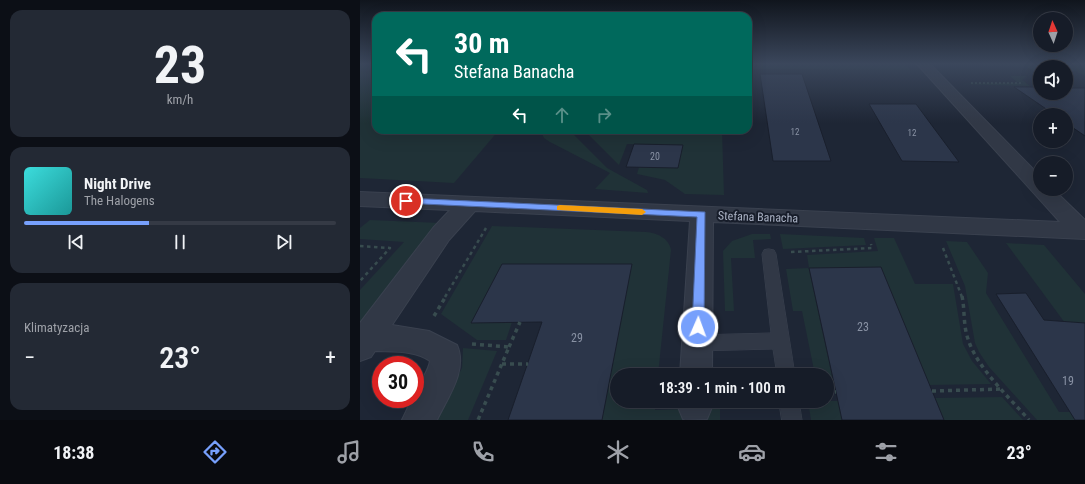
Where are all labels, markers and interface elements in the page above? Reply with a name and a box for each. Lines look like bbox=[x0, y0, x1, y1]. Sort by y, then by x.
north arrow bbox=[1033, 12, 1073, 52]
map controls bbox=[1033, 12, 1073, 196]
text: 30 m bbox=[454, 27, 510, 60]
icon: left bbox=[388, 28, 440, 80]
text: 23 bbox=[154, 35, 206, 96]
button: sound bbox=[1033, 60, 1073, 100]
text: Stefana Banacha bbox=[454, 61, 574, 82]
text: km/h bbox=[167, 92, 193, 107]
icon: left bbox=[509, 104, 531, 126]
icon: ahead bbox=[551, 104, 573, 126]
icon: right bbox=[593, 104, 615, 126]
button: + bbox=[1033, 108, 1073, 148]
house number: 12 bbox=[791, 127, 800, 137]
house number: 12 bbox=[908, 128, 917, 138]
house number: 20 bbox=[650, 151, 660, 162]
button: − bbox=[1033, 156, 1073, 196]
text: Night Drive bbox=[84, 175, 151, 193]
pin bbox=[389, 184, 423, 218]
icon: arrive bbox=[395, 190, 417, 212]
text: The Halogens bbox=[84, 193, 155, 208]
street label: Stefana Banacha bbox=[718, 209, 799, 225]
icon: previous bbox=[65, 231, 87, 253]
icon: pause bbox=[169, 231, 191, 253]
icon: next bbox=[273, 231, 295, 253]
position arrow bbox=[677, 306, 719, 348]
text: Klimatyzacja bbox=[24, 320, 89, 335]
house number: 23 bbox=[857, 320, 869, 334]
house number: 29 bbox=[571, 331, 583, 345]
text: 23° bbox=[159, 340, 201, 375]
text: − bbox=[24, 345, 35, 370]
text: + bbox=[325, 345, 336, 370]
speed limit sign: 30 bbox=[372, 356, 424, 408]
house number: 19 bbox=[1062, 374, 1074, 388]
text: 18:39 · 1 min · 100 m bbox=[659, 379, 785, 397]
icon: directions bbox=[201, 438, 229, 466]
icon: music bbox=[335, 438, 363, 466]
icon: phone bbox=[469, 438, 497, 466]
icon: climate bbox=[604, 438, 632, 466]
icon: car bbox=[738, 438, 766, 466]
icon: filters bbox=[872, 438, 900, 466]
text: 18:38 bbox=[53, 442, 94, 463]
text: 23° bbox=[1007, 442, 1032, 463]

